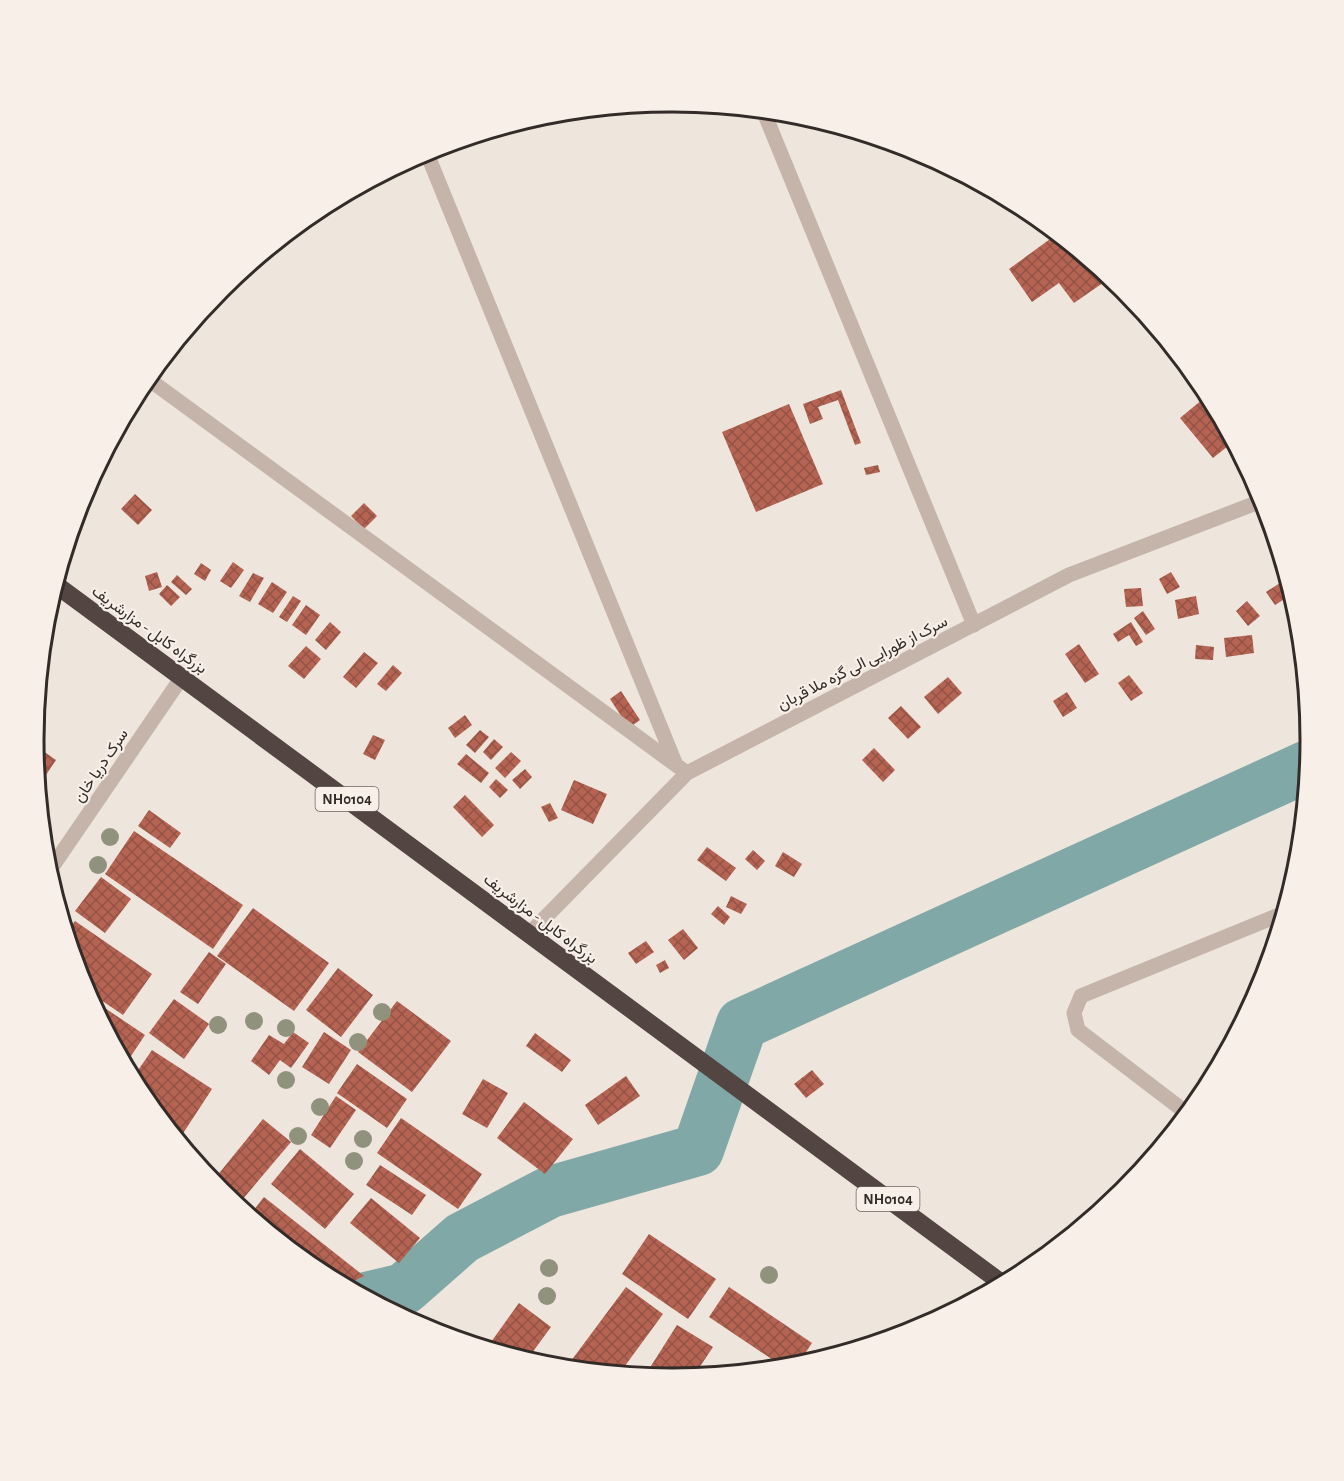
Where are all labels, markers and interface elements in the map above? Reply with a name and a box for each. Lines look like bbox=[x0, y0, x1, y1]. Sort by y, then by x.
street label: بزرگراه کابل - مزارشریف bbox=[88, 583, 210, 678]
street label: سرک از ظورایی الی گزه ملا قربان bbox=[775, 613, 951, 715]
street label: سرک دریا خان bbox=[71, 726, 133, 806]
road number: NH0104 bbox=[316, 787, 378, 811]
street label: بزرگراه کابل - مزارشریف bbox=[479, 871, 600, 968]
road number: NH0104 bbox=[856, 1187, 920, 1211]

